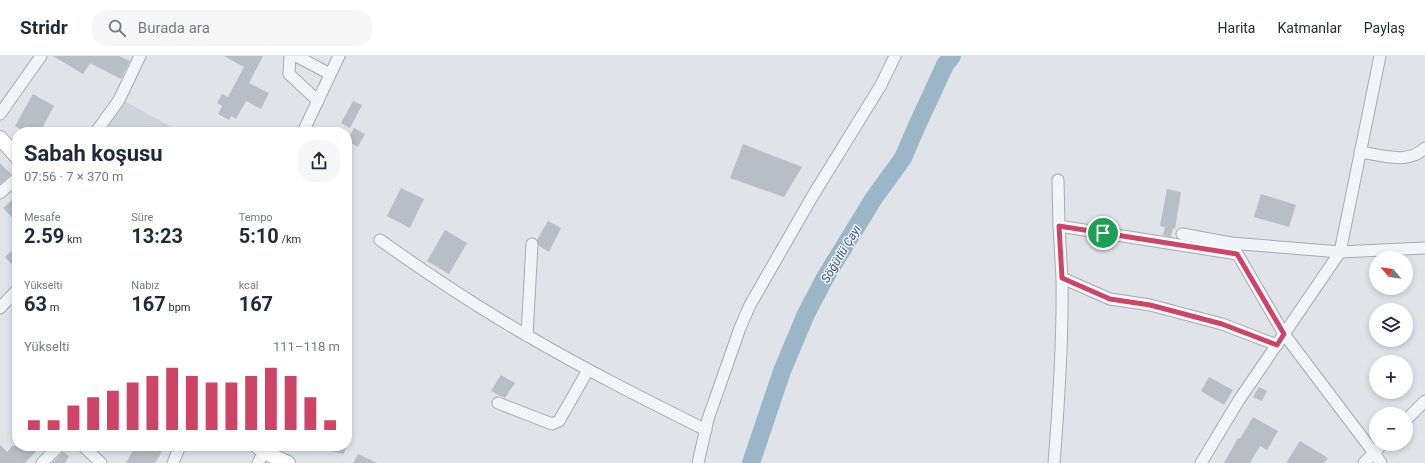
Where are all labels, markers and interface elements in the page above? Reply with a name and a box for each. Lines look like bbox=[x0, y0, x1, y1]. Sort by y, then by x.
search box bbox=[92, 10, 372, 46]
text: Stridr bbox=[20, 16, 68, 39]
icon: search bbox=[106, 17, 128, 39]
text: Burada ara bbox=[138, 19, 210, 37]
text: Harita bbox=[1218, 20, 1255, 36]
text: Katmanlar bbox=[1277, 20, 1342, 36]
text: Paylaş bbox=[1364, 20, 1405, 36]
button: share bbox=[298, 140, 340, 182]
text: Sabah koşusu bbox=[24, 141, 163, 166]
text: 07:56 · 7 × 370 m bbox=[24, 169, 123, 184]
text: Mesafe bbox=[24, 211, 61, 224]
text: Süre bbox=[131, 211, 153, 224]
text: Tempo bbox=[239, 211, 273, 224]
pin bbox=[1086, 216, 1120, 250]
icon: arrive bbox=[1092, 222, 1114, 244]
water label: Söğütlü Çayı bbox=[818, 223, 864, 285]
text: 2.59 bbox=[24, 224, 64, 248]
text: 13:23 bbox=[131, 224, 183, 248]
text: 5:10 bbox=[239, 224, 279, 248]
text: km bbox=[64, 233, 82, 246]
text: /km bbox=[279, 233, 301, 246]
north arrow bbox=[1369, 251, 1413, 295]
map controls bbox=[1369, 251, 1413, 451]
text: Yükselti bbox=[24, 279, 63, 292]
text: Nabız bbox=[131, 279, 160, 292]
text: kcal bbox=[239, 279, 259, 292]
text: 63 bbox=[24, 292, 47, 316]
text: 167 bbox=[131, 292, 166, 316]
text: 167 bbox=[239, 292, 273, 316]
text: m bbox=[47, 301, 59, 314]
text: bpm bbox=[166, 301, 191, 314]
button: layers bbox=[1369, 303, 1413, 347]
text: Yükselti bbox=[24, 339, 70, 354]
text: 111–118 m bbox=[273, 339, 340, 354]
button: + bbox=[1369, 355, 1413, 399]
button: − bbox=[1369, 407, 1413, 451]

